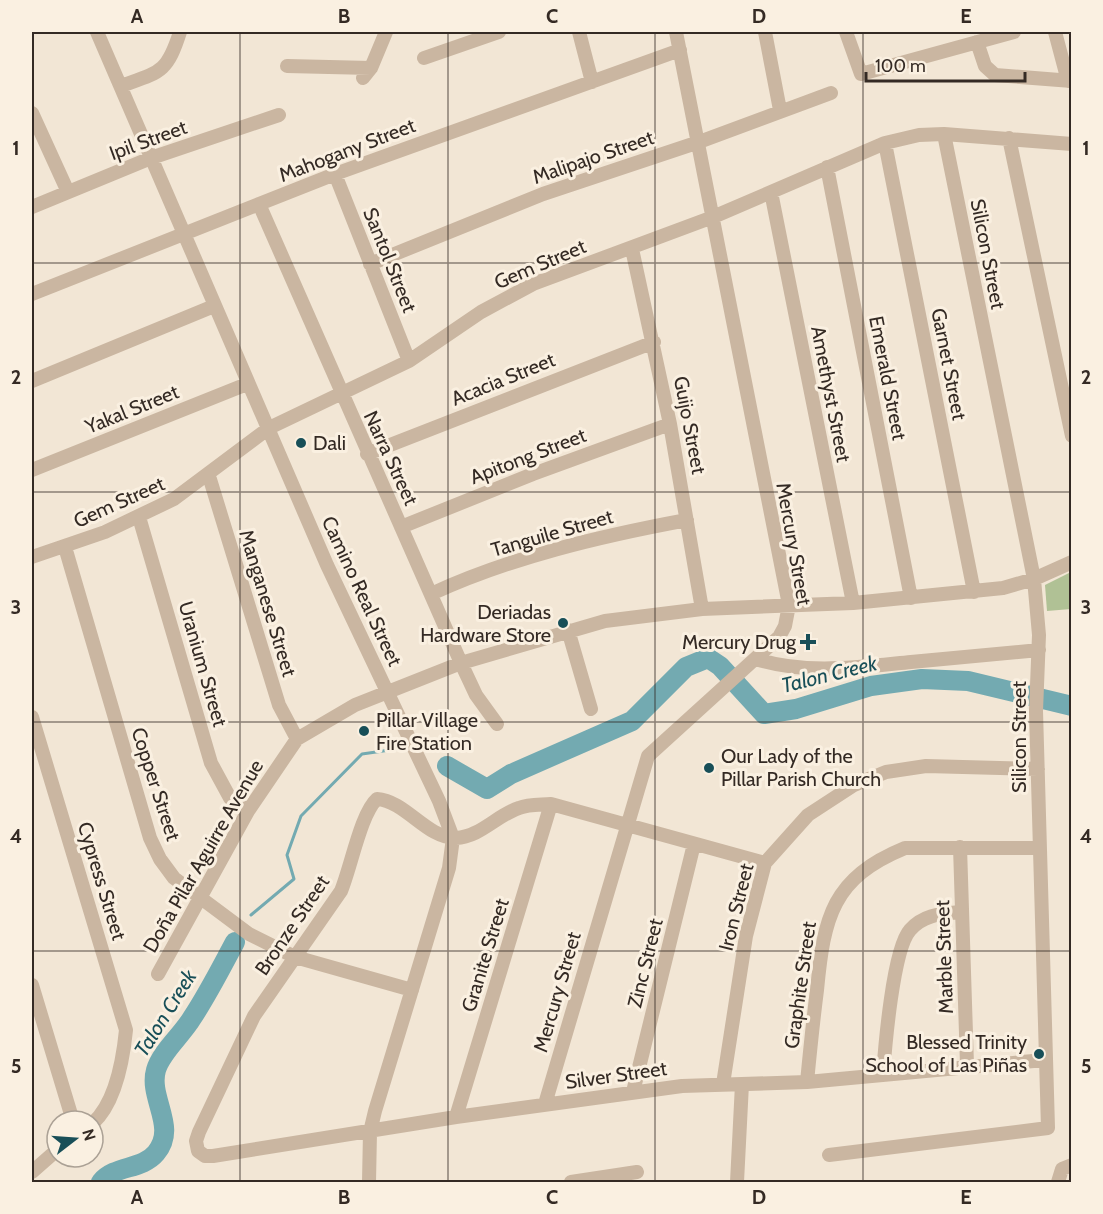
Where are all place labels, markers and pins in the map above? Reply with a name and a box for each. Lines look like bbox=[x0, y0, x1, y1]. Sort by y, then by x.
place label: Dali bbox=[313, 431, 346, 455]
marker: Dali bbox=[294, 436, 308, 450]
place label: Deriadas Hardware Store bbox=[420, 600, 551, 647]
marker: Deriadas Hardware Store bbox=[556, 616, 570, 630]
place label: Mercury Drug bbox=[682, 630, 797, 654]
marker: Mercury Drug bbox=[801, 635, 815, 649]
place label: Pillar Village Fire Station bbox=[376, 708, 478, 755]
marker: Pillar Village Fire Station bbox=[357, 724, 371, 738]
place label: Our Lady of the Pillar Parish Church bbox=[721, 744, 881, 791]
marker: Our Lady of the Pillar Parish Church bbox=[702, 761, 716, 775]
place label: Blessed Trinity School of Las Piñas bbox=[865, 1030, 1027, 1077]
marker: Blessed Trinity School of Las Piñas bbox=[1032, 1047, 1046, 1061]

